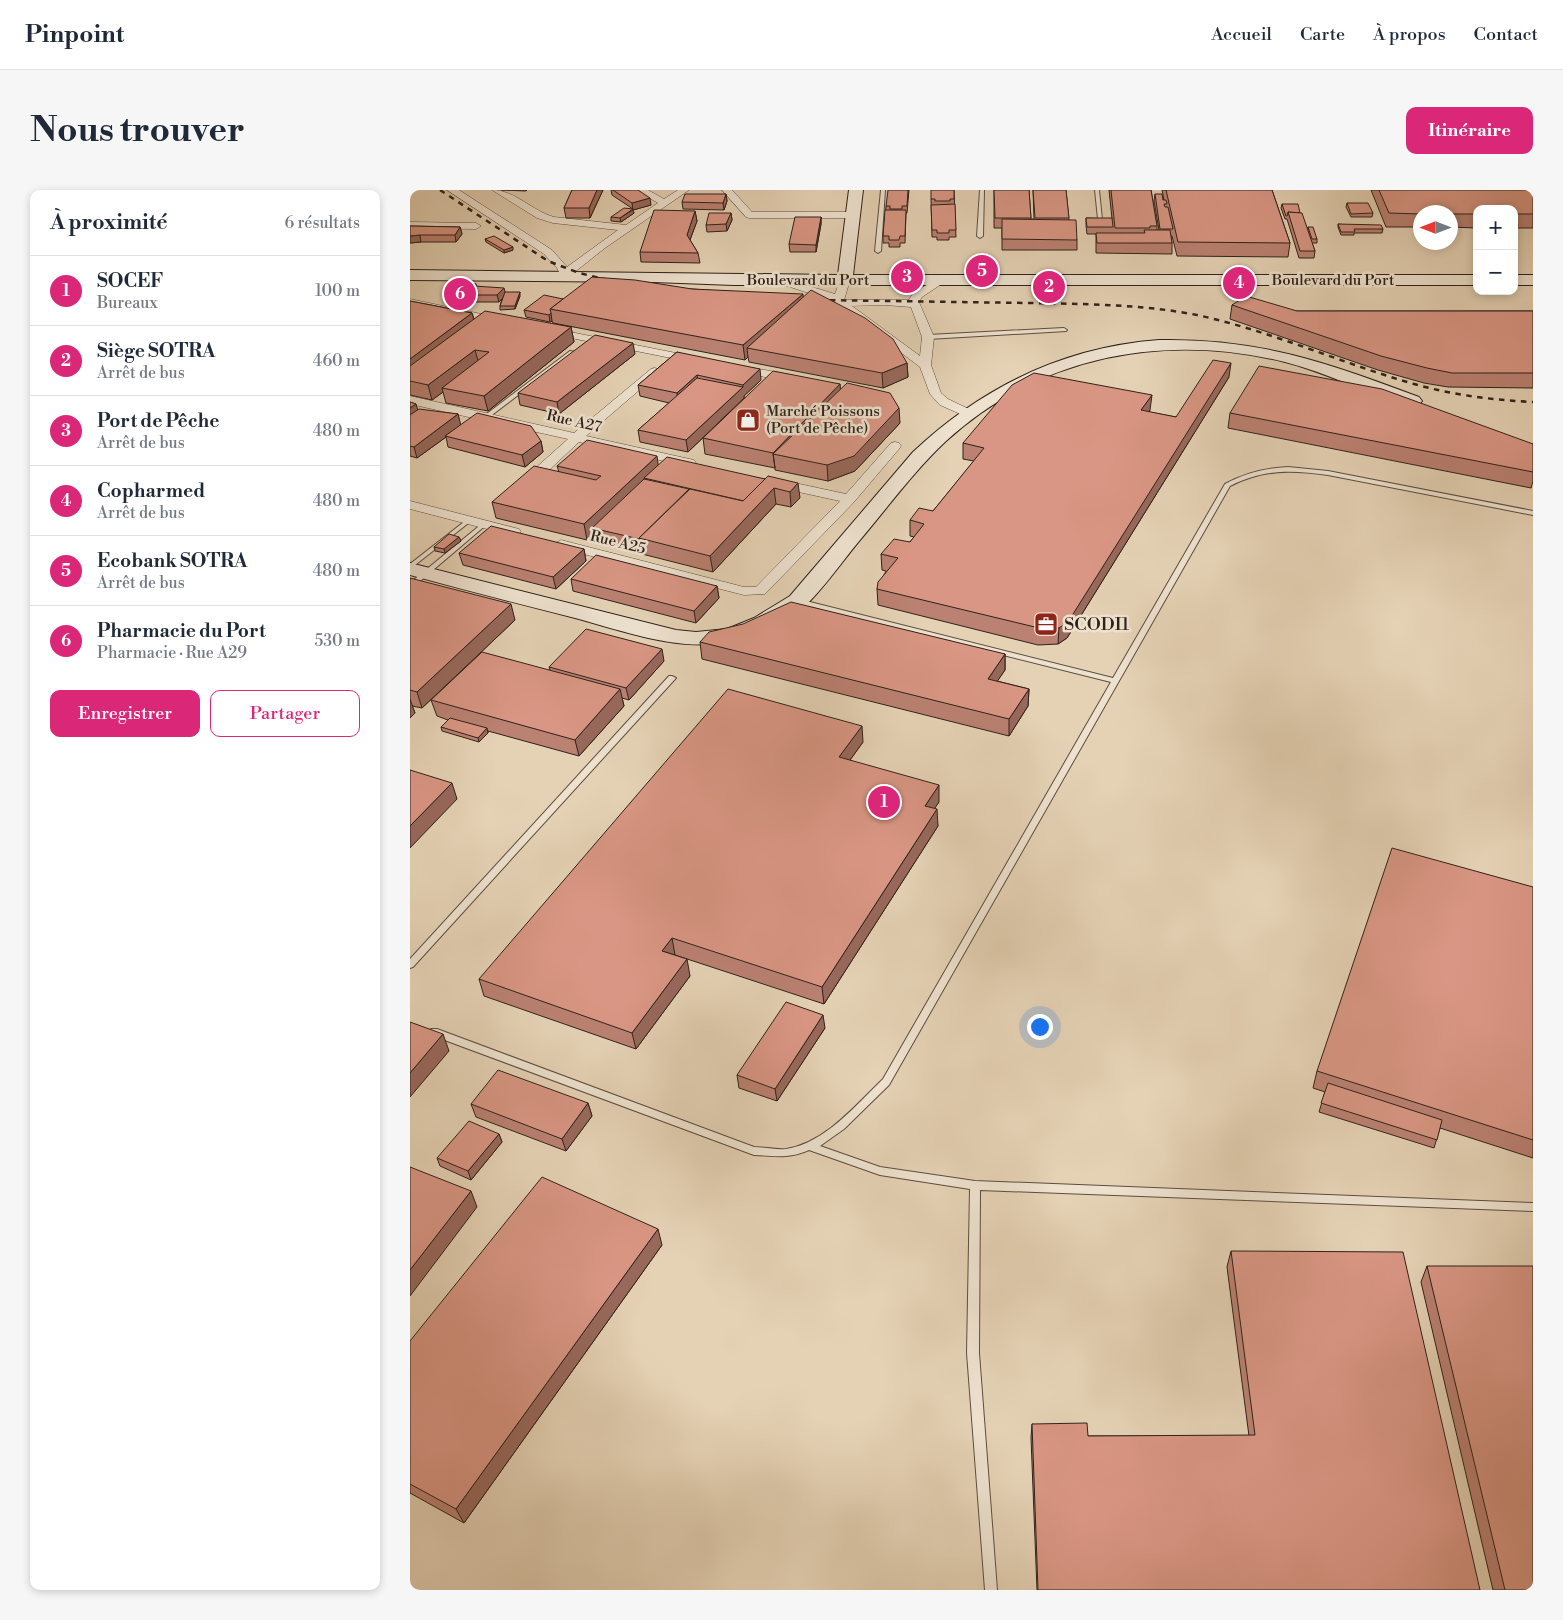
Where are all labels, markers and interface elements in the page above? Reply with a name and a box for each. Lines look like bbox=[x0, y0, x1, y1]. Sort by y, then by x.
text: Pinpoint bbox=[25, 20, 124, 50]
text: Accueil bbox=[1211, 23, 1272, 46]
text: Carte bbox=[1300, 23, 1345, 46]
text: À propos bbox=[1373, 23, 1446, 46]
text: Contact bbox=[1474, 23, 1538, 46]
button: Itinéraire bbox=[1406, 107, 1533, 154]
text: Nous trouver bbox=[30, 109, 245, 152]
north arrow bbox=[1413, 205, 1458, 250]
map controls bbox=[1473, 205, 1518, 295]
button: + bbox=[1473, 205, 1518, 250]
text: À proximité bbox=[50, 210, 167, 236]
text: 6 résultats bbox=[285, 213, 360, 233]
button: − bbox=[1473, 250, 1518, 295]
pin: 5 bbox=[966, 252, 998, 290]
pin: 3 bbox=[891, 258, 923, 296]
pin: 4 bbox=[1223, 264, 1255, 302]
pin: 2 bbox=[1033, 268, 1065, 306]
text: SOCEF bbox=[97, 269, 164, 293]
street label: Boulevard du Port bbox=[746, 271, 870, 290]
street label: Boulevard du Port bbox=[1271, 271, 1395, 290]
pin: 6 bbox=[444, 275, 476, 313]
text: 1 bbox=[62, 281, 70, 301]
text: 100 m bbox=[315, 281, 360, 301]
text: Bureaux bbox=[97, 293, 158, 313]
text: Siège SOTRA bbox=[97, 339, 215, 363]
text: 2 bbox=[61, 351, 71, 371]
text: 460 m bbox=[313, 351, 360, 371]
text: Arrêt de bus bbox=[97, 363, 185, 383]
place label: Marché Poissons (Port de Pêche) bbox=[766, 402, 880, 438]
street label: Rue A27 bbox=[545, 406, 604, 437]
shop icon: Marché Poissons (Port de Pêche) bbox=[735, 407, 761, 433]
text: Port de Pêche bbox=[97, 409, 219, 433]
text: 3 bbox=[61, 421, 71, 441]
text: 480 m bbox=[313, 421, 360, 441]
text: Arrêt de bus bbox=[97, 433, 185, 453]
text: Copharmed bbox=[97, 479, 205, 503]
text: 4 bbox=[61, 491, 71, 511]
text: 480 m bbox=[313, 491, 360, 511]
text: Arrêt de bus bbox=[97, 503, 185, 523]
street label: Rue A25 bbox=[588, 526, 648, 559]
text: Ecobank SOTRA bbox=[97, 549, 247, 573]
text: 5 bbox=[61, 561, 71, 581]
text: 480 m bbox=[313, 561, 360, 581]
text: Arrêt de bus bbox=[97, 573, 185, 593]
office icon: SCODI1 bbox=[1033, 611, 1059, 637]
place label: SCODI1 bbox=[1064, 613, 1130, 636]
text: Pharmacie du Port bbox=[97, 619, 266, 643]
text: 6 bbox=[61, 631, 71, 651]
text: 530 m bbox=[314, 631, 360, 651]
text: Pharmacie · Rue A29 bbox=[97, 643, 247, 663]
button: Enregistrer bbox=[50, 690, 200, 737]
button: Partager bbox=[210, 690, 360, 737]
pin: 1 bbox=[868, 783, 900, 821]
your location bbox=[1027, 1014, 1053, 1040]

